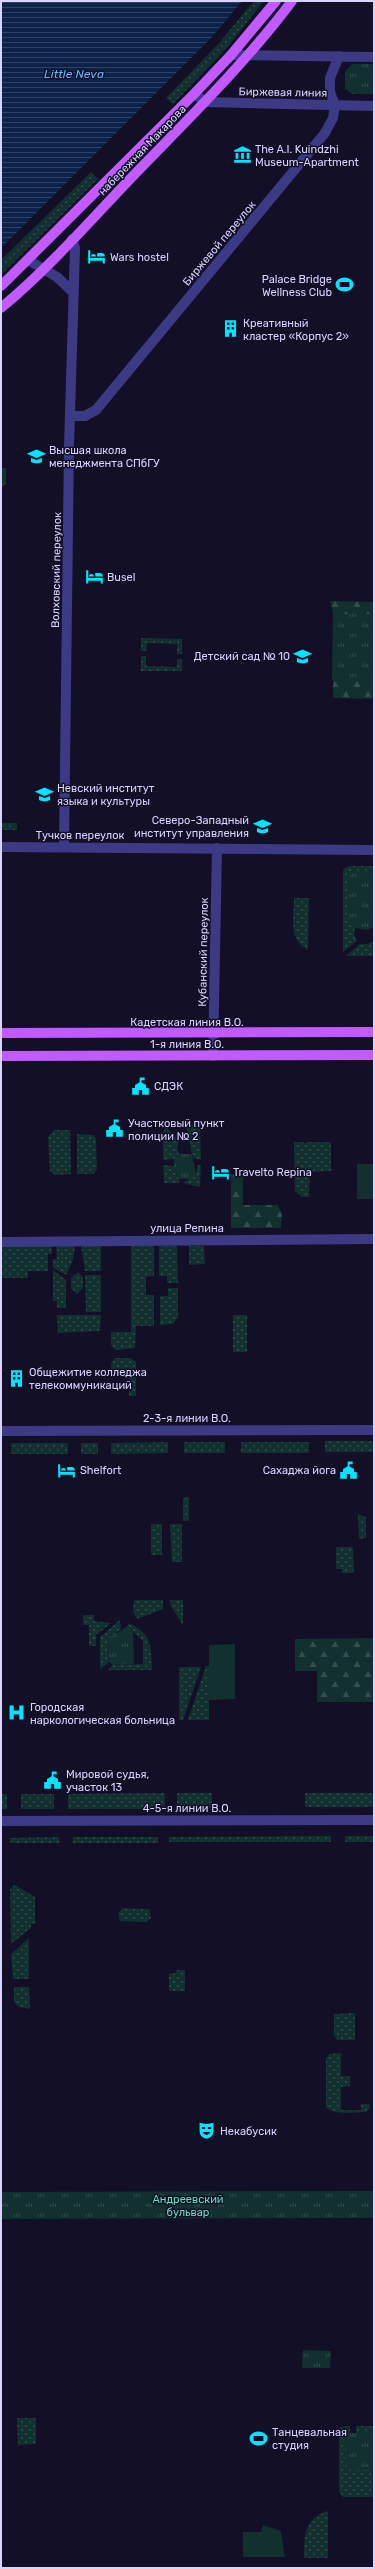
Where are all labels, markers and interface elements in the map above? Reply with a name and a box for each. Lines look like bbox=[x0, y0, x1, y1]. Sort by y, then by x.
water label: Little Neva bbox=[44, 67, 104, 81]
street label: Биржевая линия bbox=[239, 85, 327, 100]
street label: набережная Макарова bbox=[96, 103, 189, 198]
place label: The A.I. Kuindzhi Museum-Apartment bbox=[255, 143, 360, 169]
museum icon: The A.I. Kuindzhi Museum-Apartment bbox=[232, 145, 252, 165]
street label: Биржевой переулок bbox=[180, 198, 259, 288]
hotel icon: Wars hostel bbox=[87, 247, 107, 267]
place label: Wars hostel bbox=[110, 251, 169, 264]
place label: Palace Bridge Wellness Club bbox=[262, 273, 332, 299]
sports icon: Palace Bridge Wellness Club bbox=[335, 275, 355, 295]
place label: Креативный кластер «Корпус 2» bbox=[243, 317, 349, 343]
building icon: Креативный кластер «Корпус 2» bbox=[220, 319, 240, 339]
place label: Высшая школа менеджмента СПбГУ bbox=[49, 444, 160, 470]
school or university icon: Высшая школа менеджмента СПбГУ bbox=[26, 446, 46, 466]
street label: Волховский переулок bbox=[49, 512, 64, 628]
hotel icon: Busel bbox=[84, 567, 104, 587]
place label: Busel bbox=[107, 571, 135, 584]
school or university icon: Детский сад № 10 bbox=[293, 646, 313, 666]
place label: Детский сад № 10 bbox=[194, 650, 290, 663]
place label: Невский институт языка и культуры bbox=[57, 782, 155, 808]
school or university icon: Невский институт языка и культуры bbox=[34, 784, 54, 804]
place label: Северо-Западный институт управления bbox=[134, 814, 249, 840]
school or university icon: Северо-Западный институт управления bbox=[252, 816, 272, 836]
street label: Тучков переулок bbox=[36, 829, 124, 842]
street label: Кубанский переулок bbox=[196, 897, 211, 1007]
street label: Кадетская линия В.О. bbox=[130, 1016, 244, 1029]
street label: 1-я линия В.О. bbox=[150, 1038, 224, 1051]
public building icon: СДЭК bbox=[131, 1076, 151, 1096]
place label: СДЭК bbox=[154, 1080, 183, 1093]
place label: Участковый пункт полиции № 2 bbox=[128, 1117, 225, 1143]
public building icon: Участковый пункт полиции № 2 bbox=[105, 1119, 125, 1139]
hotel icon: Travelto Repina bbox=[210, 1162, 230, 1182]
place label: Travelto Repina bbox=[233, 1166, 312, 1179]
street label: улица Репина bbox=[150, 1222, 224, 1235]
place label: Общежитие колледжа телекоммуникаций bbox=[29, 1366, 147, 1392]
building icon: Общежитие колледжа телекоммуникаций bbox=[6, 1368, 26, 1388]
street label: 2-3-я линии В.О. bbox=[143, 1412, 231, 1425]
hotel icon: Shelfort bbox=[57, 1460, 77, 1480]
public building icon: Сахаджа йога bbox=[339, 1460, 359, 1480]
place label: Shelfort bbox=[80, 1464, 122, 1477]
place label: Сахаджа йога bbox=[263, 1464, 336, 1477]
place label: Городская наркологическая больница bbox=[30, 1701, 175, 1727]
hospital icon: Городская наркологическая больница bbox=[7, 1703, 27, 1723]
place label: Мировой судья, участок 13 bbox=[66, 1768, 149, 1794]
public building icon: Мировой судья, участок 13 bbox=[43, 1770, 63, 1790]
street label: 4-5-я линии В.О. bbox=[143, 1802, 231, 1815]
theatre icon: Некабусик bbox=[197, 2121, 217, 2141]
place label: Некабусик bbox=[220, 2125, 277, 2138]
park label: Андреевский бульвар bbox=[152, 2193, 224, 2219]
place label: Танцевальная студия bbox=[272, 2426, 347, 2452]
sports icon: Танцевальная студия bbox=[249, 2428, 269, 2448]

